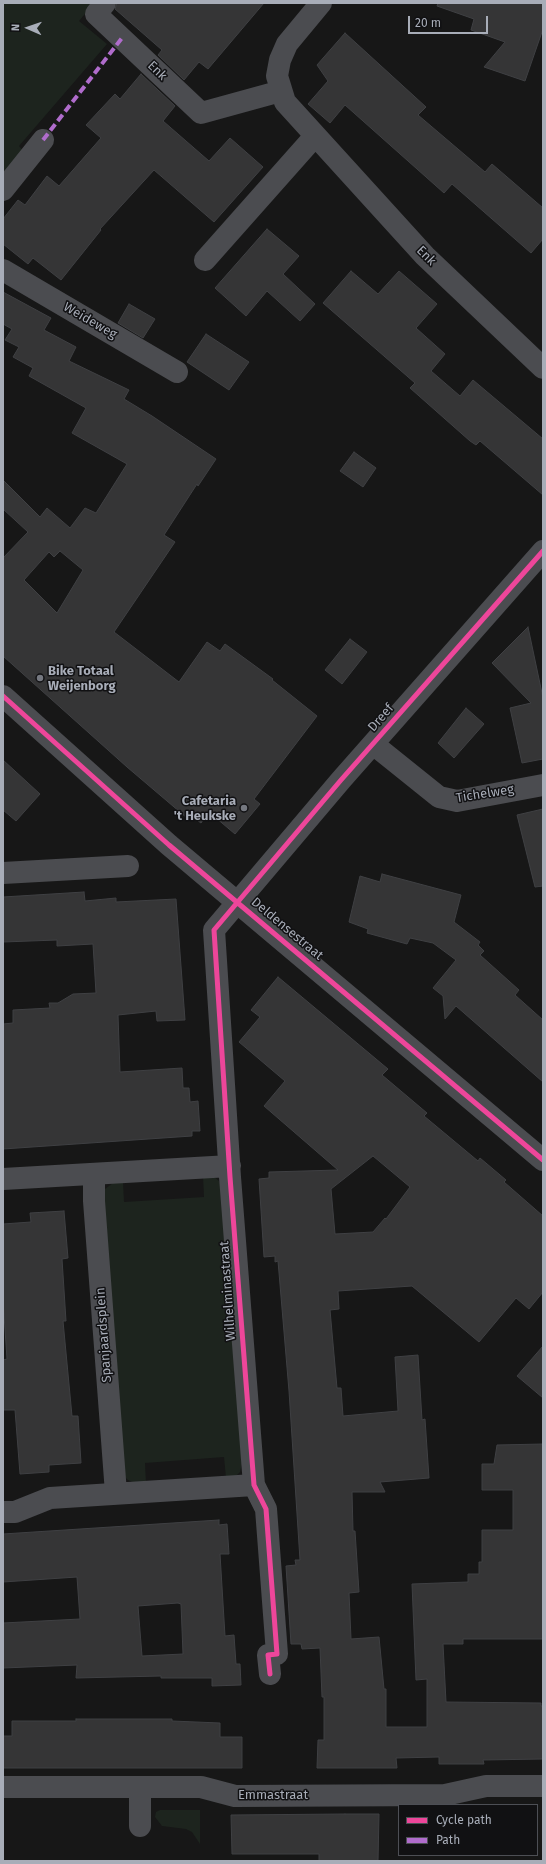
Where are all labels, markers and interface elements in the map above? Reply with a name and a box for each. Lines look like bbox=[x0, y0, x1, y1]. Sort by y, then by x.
north arrow bbox=[8, 8, 48, 48]
scale bar bbox=[410, 8, 490, 34]
text: 20 m bbox=[415, 16, 441, 30]
text: N bbox=[9, 24, 22, 31]
street label: Enk bbox=[144, 58, 170, 84]
street label: Enk bbox=[413, 243, 439, 269]
street label: Weideweg bbox=[60, 299, 120, 343]
place label: Bike Totaal Weijenborg bbox=[48, 663, 116, 694]
marker: Bike Totaal Weijenborg bbox=[35, 673, 45, 683]
street label: Dreef bbox=[365, 701, 397, 735]
street label: Tichelweg bbox=[455, 782, 515, 806]
place label: Cafetaria 't Heukske bbox=[174, 793, 236, 824]
marker: Cafetaria 't Heukske bbox=[239, 803, 249, 813]
street label: Deldensestraat bbox=[248, 894, 326, 964]
street label: Wilhelminastraat bbox=[217, 1240, 239, 1342]
street label: Spanjaardsplein bbox=[93, 1287, 115, 1383]
street label: Emmastraat bbox=[238, 1787, 308, 1803]
legend bbox=[398, 1804, 538, 1856]
text: Cycle path bbox=[436, 1813, 492, 1827]
text: Path bbox=[436, 1833, 460, 1847]

